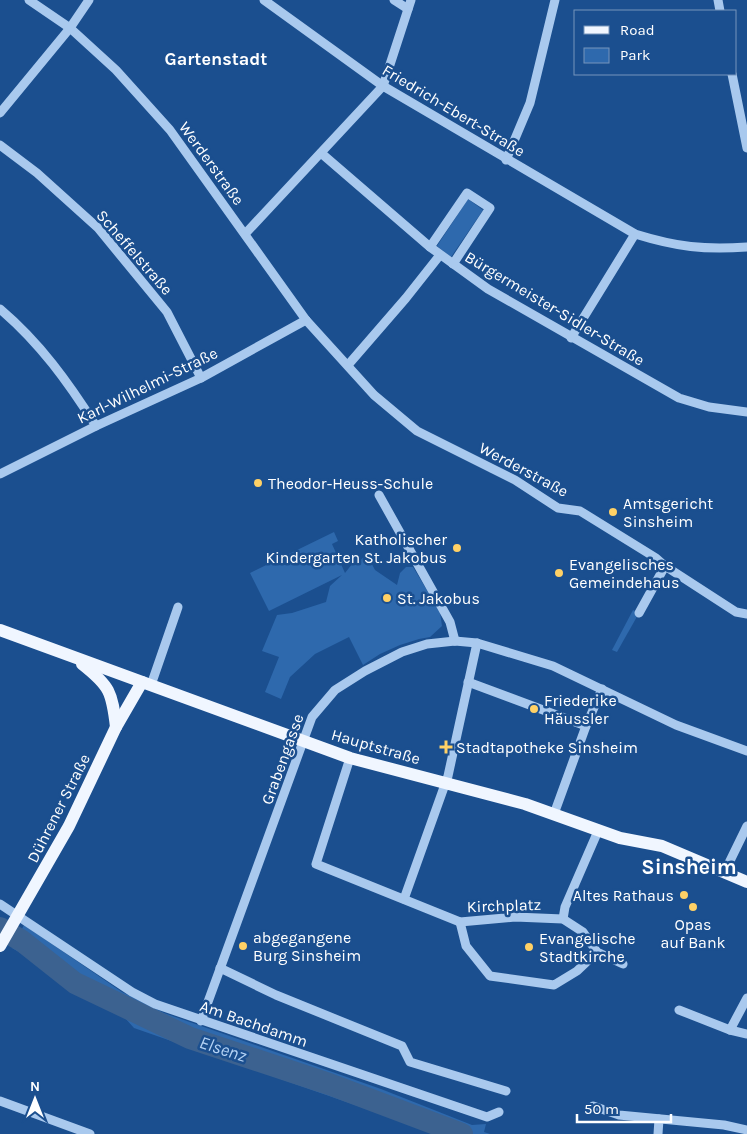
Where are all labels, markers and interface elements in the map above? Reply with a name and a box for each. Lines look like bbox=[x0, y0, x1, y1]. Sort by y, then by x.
legend bbox=[574, 10, 737, 75]
text: Road bbox=[620, 21, 655, 39]
text: Park bbox=[620, 46, 650, 64]
district label: Gartenstadt bbox=[165, 48, 267, 70]
street label: Friedrich-Ebert-Straße bbox=[379, 60, 529, 161]
street label: Werderstraße bbox=[175, 118, 248, 209]
street label: Scheffelstraße bbox=[93, 206, 177, 299]
street label: Bürgermeister-Sidler-Straße bbox=[461, 247, 648, 370]
street label: Karl-Wilhelmi-Straße bbox=[74, 343, 221, 428]
street label: Werderstraße bbox=[476, 438, 572, 501]
place label: Theodor-Heuss-Schule bbox=[268, 474, 433, 493]
marker: Theodor-Heuss-Schule bbox=[252, 477, 264, 489]
place label: Amtsgericht Sinsheim bbox=[623, 494, 713, 531]
marker: Amtsgericht Sinsheim bbox=[607, 506, 619, 518]
place label: Katholischer Kindergarten St. Jakobus bbox=[265, 530, 447, 567]
marker: Katholischer Kindergarten St. Jakobus bbox=[451, 542, 463, 554]
place label: Evangelisches Gemeindehaus bbox=[569, 555, 679, 592]
marker: Evangelisches Gemeindehaus bbox=[553, 567, 565, 579]
place label: St. Jakobus bbox=[397, 589, 480, 608]
marker: St. Jakobus bbox=[381, 592, 393, 604]
place label: Friederike Häussler bbox=[544, 691, 617, 728]
marker: Friederike Häussler bbox=[528, 703, 540, 715]
street label: Grabengasse bbox=[257, 711, 308, 807]
street label: Hauptstraße bbox=[329, 725, 423, 768]
place label: Stadtapotheke Sinsheim bbox=[456, 738, 638, 757]
marker: Stadtapotheke Sinsheim bbox=[440, 741, 452, 753]
street label: Dührener Straße bbox=[23, 751, 94, 866]
district label: Sinsheim bbox=[641, 855, 737, 879]
place label: Altes Rathaus bbox=[573, 886, 674, 905]
marker: Altes Rathaus bbox=[678, 889, 690, 901]
street label: Kirchplatz bbox=[466, 895, 542, 916]
marker: Opas auf Bank bbox=[687, 901, 699, 913]
place label: Opas auf Bank bbox=[660, 915, 726, 952]
place label: abgegangene Burg Sinsheim bbox=[253, 928, 361, 965]
place label: Evangelische Stadtkirche bbox=[539, 929, 636, 966]
marker: abgegangene Burg Sinsheim bbox=[237, 940, 249, 952]
marker: Evangelische Stadtkirche bbox=[523, 941, 535, 953]
street label: Am Bachdamm bbox=[197, 996, 310, 1051]
water label: Elsenz bbox=[197, 1031, 250, 1067]
north arrow bbox=[10, 1074, 60, 1124]
text: N bbox=[30, 1078, 40, 1095]
scale bar bbox=[577, 1092, 671, 1124]
text: 50 m bbox=[584, 1100, 619, 1118]

